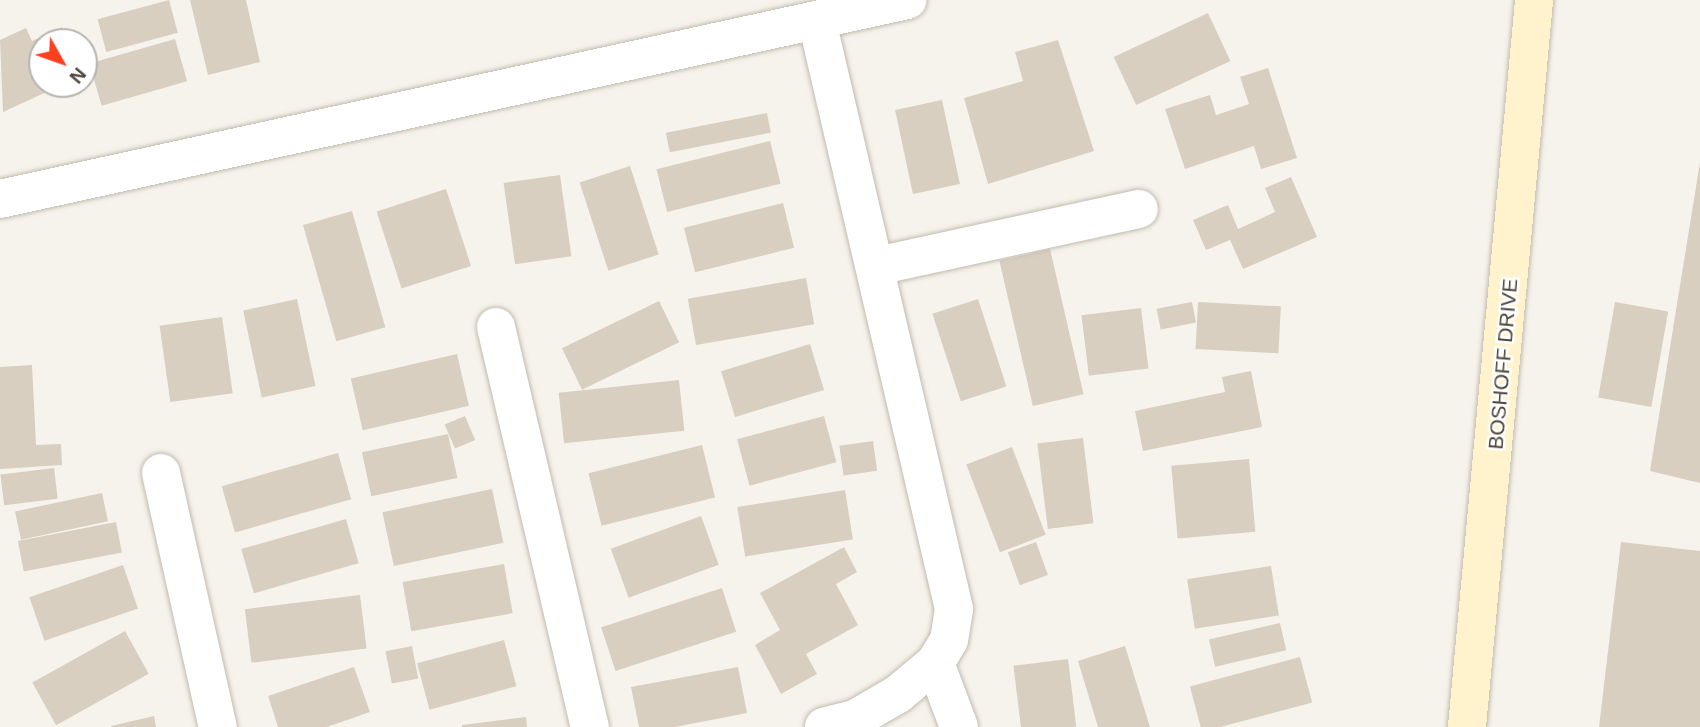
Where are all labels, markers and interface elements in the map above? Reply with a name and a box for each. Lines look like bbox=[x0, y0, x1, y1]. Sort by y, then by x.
north arrow bbox=[28, 28, 98, 98]
text: N bbox=[65, 64, 90, 88]
street label: BOSHOFF DRIVE bbox=[1483, 277, 1523, 451]

